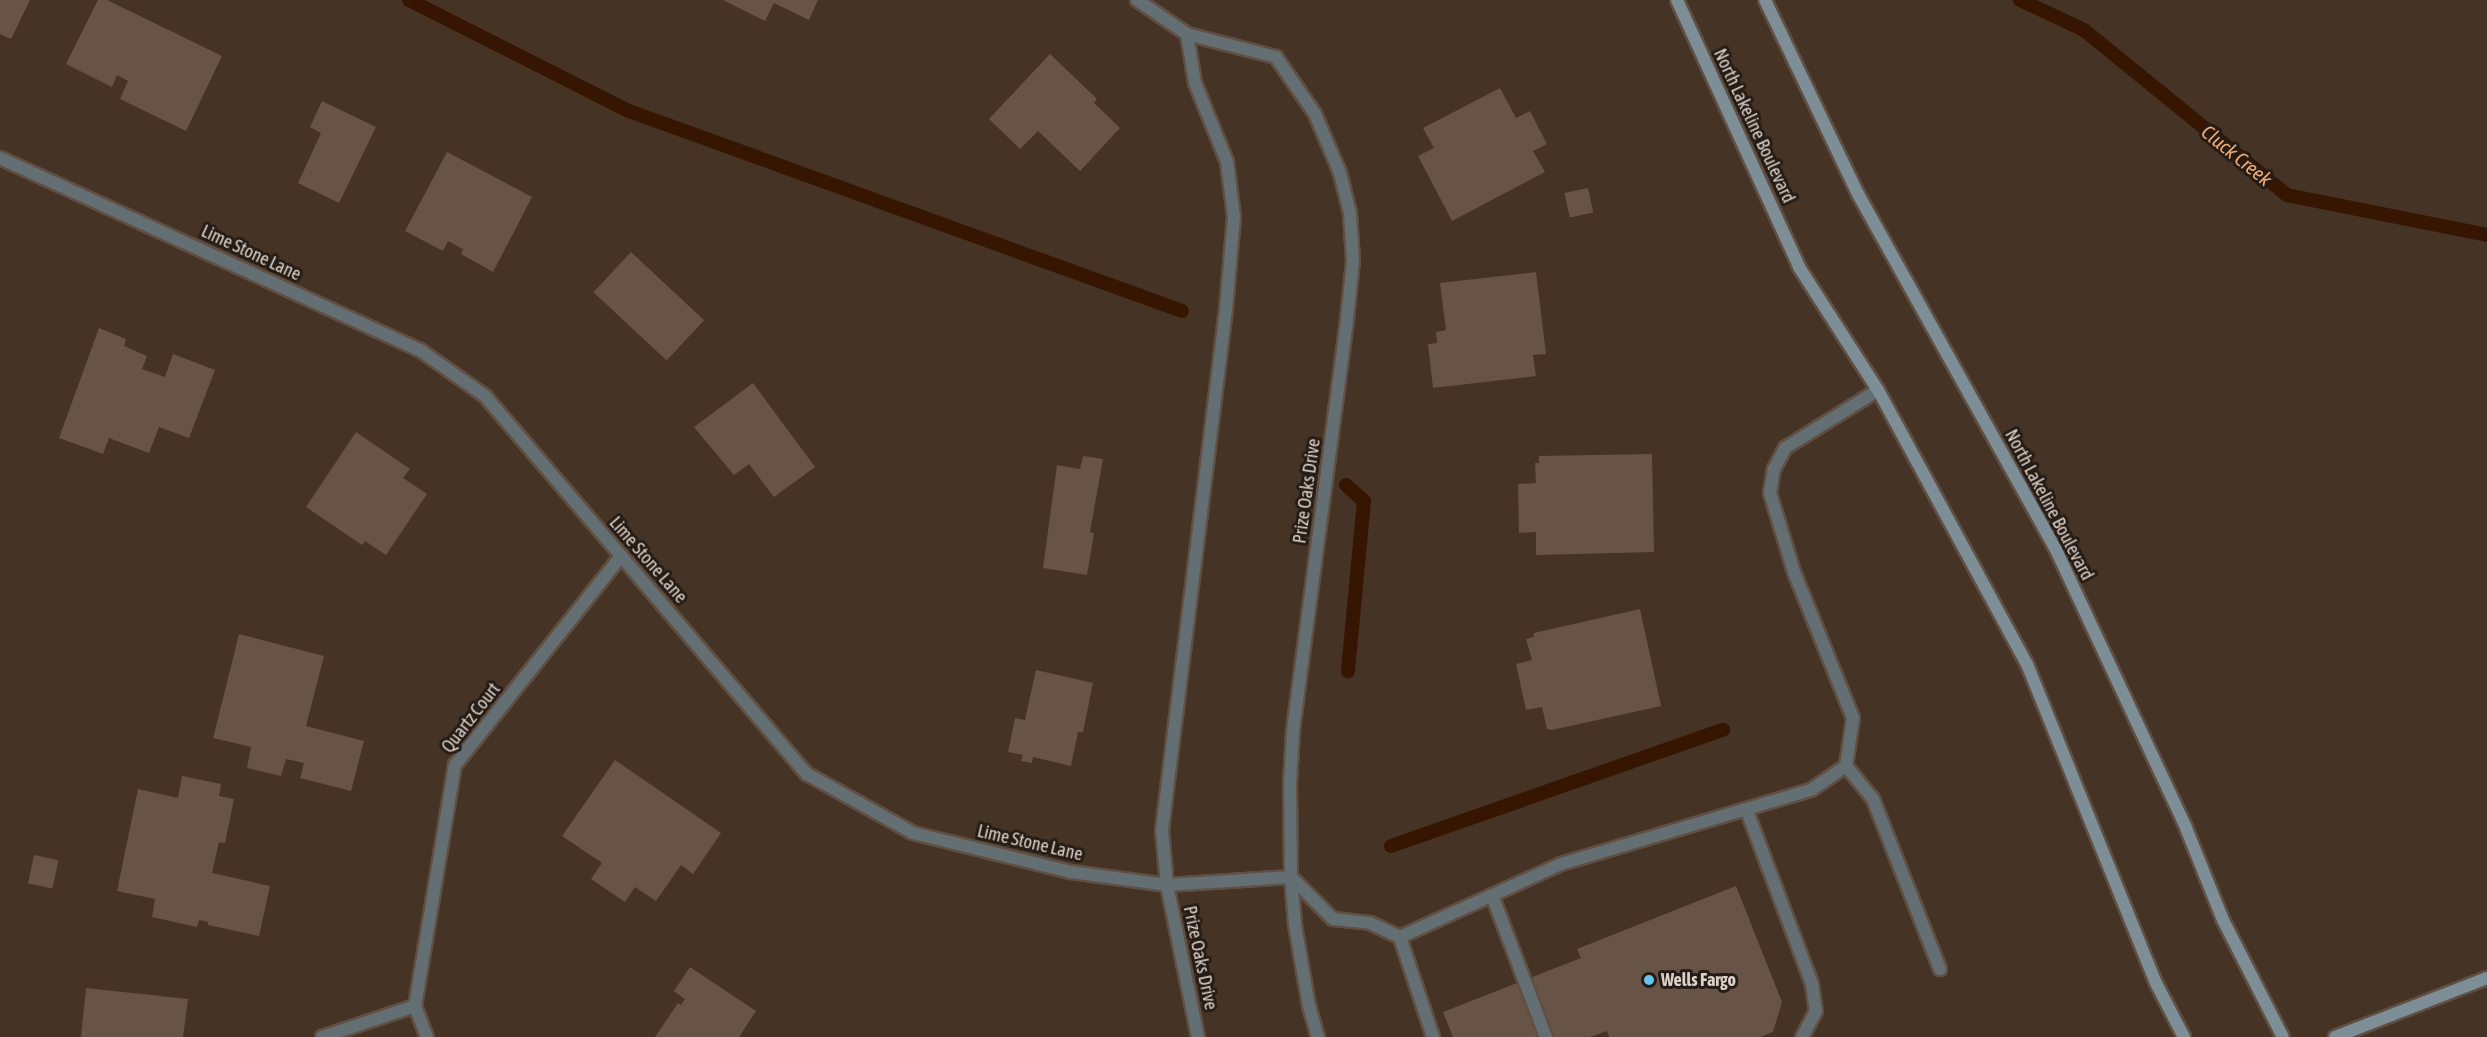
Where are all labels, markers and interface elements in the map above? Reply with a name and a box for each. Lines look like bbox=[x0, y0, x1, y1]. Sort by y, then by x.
street label: North Lakeline Boulevard bbox=[1709, 45, 1799, 207]
water label: Cluck Creek bbox=[2197, 119, 2277, 191]
street label: Lime Stone Lane bbox=[198, 221, 304, 285]
street label: North Lakeline Boulevard bbox=[2000, 426, 2098, 584]
street label: Prize Oaks Drive bbox=[1289, 437, 1325, 545]
street label: Lime Stone Lane bbox=[605, 512, 691, 608]
street label: Quartz Court bbox=[437, 679, 505, 757]
street label: Lime Stone Lane bbox=[975, 820, 1085, 866]
street label: Prize Oaks Drive bbox=[1178, 904, 1222, 1012]
place label: Wells Fargo bbox=[1661, 969, 1736, 991]
marker: Wells Fargo bbox=[1642, 973, 1656, 987]

